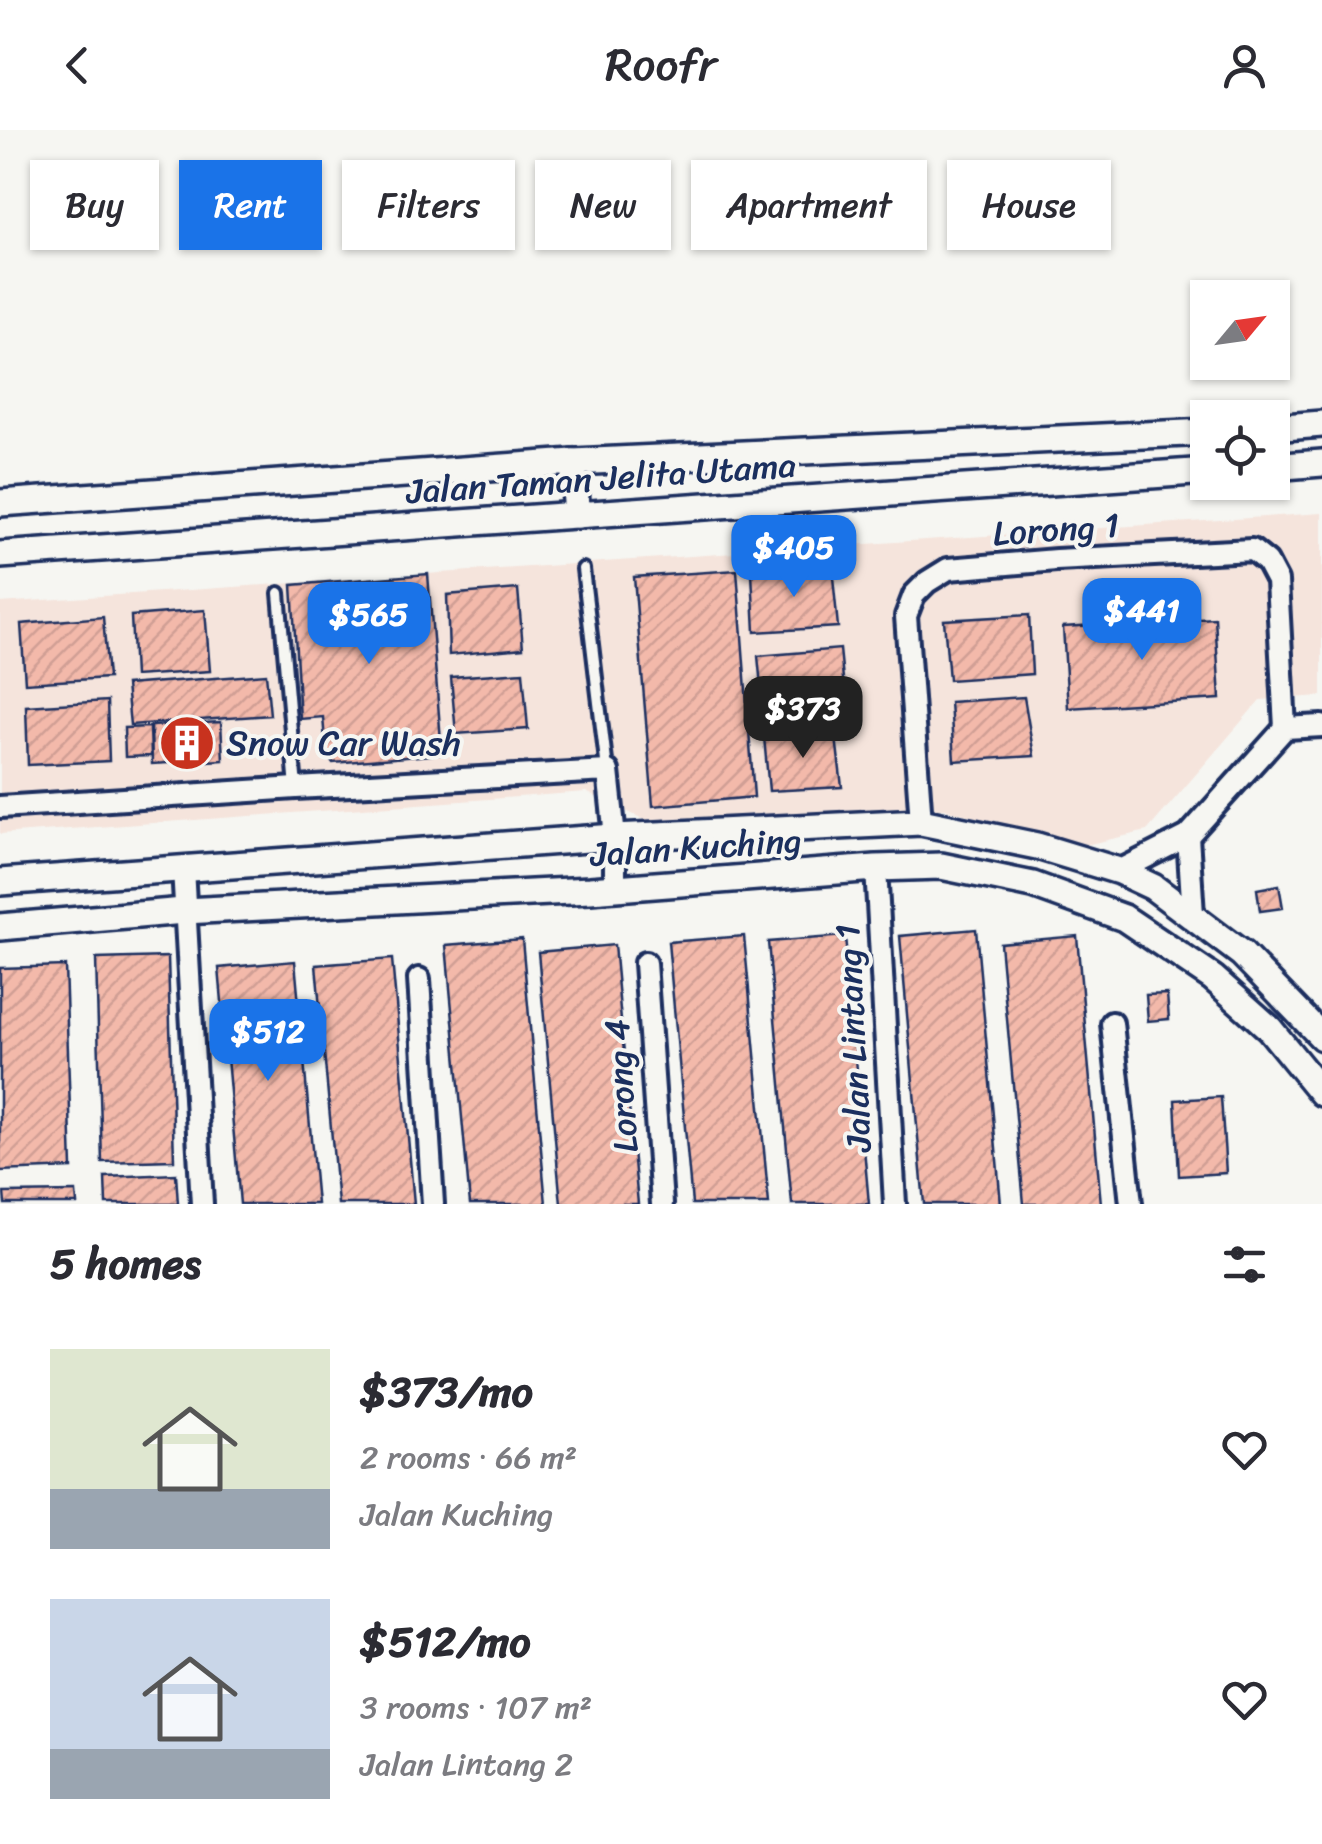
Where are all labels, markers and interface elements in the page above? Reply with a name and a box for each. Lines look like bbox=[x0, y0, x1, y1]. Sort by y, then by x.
text: Roofr bbox=[605, 25, 717, 105]
icon: back bbox=[50, 38, 105, 93]
icon: person bbox=[1217, 38, 1272, 93]
chip: Buy bbox=[30, 160, 159, 250]
chip: Rent bbox=[179, 160, 322, 250]
chip: Filters bbox=[342, 160, 515, 250]
chip: New bbox=[535, 160, 671, 250]
chip: Apartment bbox=[691, 160, 927, 250]
chip: House bbox=[947, 160, 1111, 250]
north arrow bbox=[1190, 280, 1290, 380]
map controls bbox=[1190, 280, 1290, 500]
button: locate bbox=[1190, 400, 1290, 500]
street label: Jalan Taman Jelita Utama bbox=[403, 433, 798, 523]
street label: Lorong 1 bbox=[991, 494, 1121, 564]
pin: $405 bbox=[735, 515, 853, 600]
text: $405 bbox=[753, 519, 835, 576]
pin: $441 bbox=[1083, 578, 1201, 663]
pin: $565 bbox=[310, 582, 428, 667]
text: $441 bbox=[1104, 582, 1180, 639]
text: $565 bbox=[330, 586, 408, 643]
pin: $373 bbox=[744, 676, 862, 761]
text: $373 bbox=[766, 680, 840, 737]
place label: Snow Car Wash bbox=[226, 712, 461, 774]
building icon: Snow Car Wash bbox=[157, 713, 217, 773]
street label: Jalan Kuching bbox=[587, 809, 804, 885]
street label: Jalan Lintang 1 bbox=[816, 923, 890, 1154]
pin: $512 bbox=[209, 999, 327, 1084]
text: $512 bbox=[231, 1003, 305, 1060]
street label: Lorong 4 bbox=[585, 1017, 657, 1155]
text: 5 homes bbox=[50, 1227, 201, 1301]
icon: filters bbox=[1217, 1237, 1272, 1292]
text: $373/mo bbox=[360, 1355, 533, 1429]
icon: home bbox=[130, 1389, 250, 1509]
icon: heart bbox=[1217, 1422, 1272, 1477]
text: 2 rooms · 66 m² bbox=[360, 1429, 577, 1486]
text: Jalan Kuching bbox=[360, 1486, 553, 1543]
text: $512/mo bbox=[360, 1605, 531, 1679]
icon: home bbox=[130, 1639, 250, 1759]
icon: heart bbox=[1217, 1672, 1272, 1727]
text: 3 rooms · 107 m² bbox=[360, 1679, 592, 1736]
text: Jalan Lintang 2 bbox=[360, 1736, 573, 1793]

